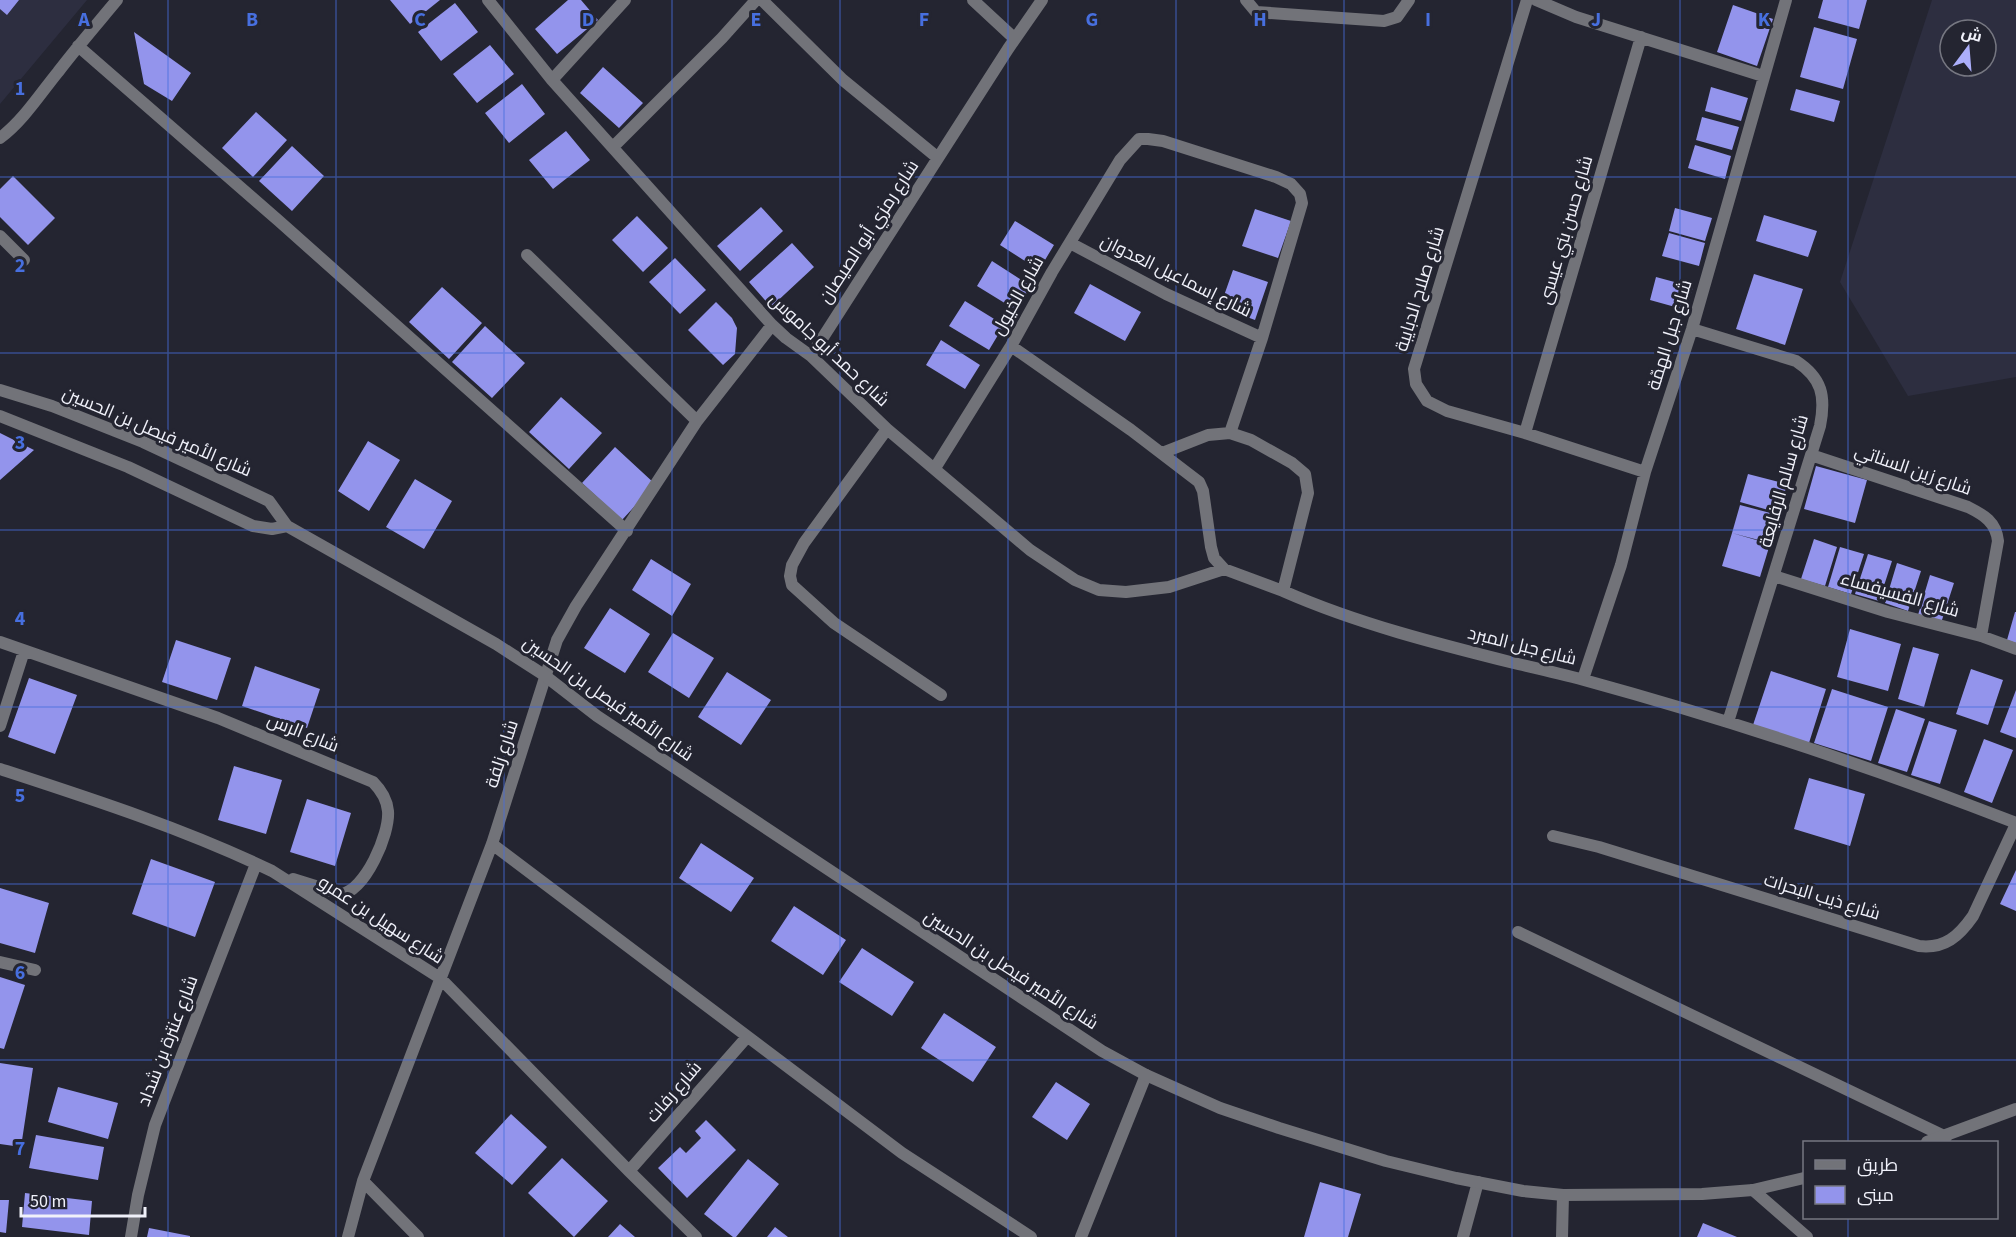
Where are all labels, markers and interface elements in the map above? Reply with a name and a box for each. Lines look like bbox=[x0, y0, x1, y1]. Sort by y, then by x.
text: A bbox=[77, 6, 90, 34]
text: B bbox=[246, 6, 258, 34]
text: C bbox=[414, 6, 426, 34]
text: D bbox=[582, 6, 594, 34]
text: E bbox=[751, 6, 761, 34]
text: F bbox=[919, 6, 929, 34]
text: G bbox=[1086, 6, 1098, 34]
text: H bbox=[1253, 6, 1267, 34]
text: I bbox=[1425, 6, 1431, 34]
text: J bbox=[1591, 6, 1601, 34]
text: K bbox=[1758, 6, 1771, 34]
north arrow bbox=[1938, 18, 1998, 78]
text: ش bbox=[1959, 21, 1985, 48]
text: 1 bbox=[15, 75, 25, 103]
street label: شارع حسن بني عيسى bbox=[1533, 153, 1600, 308]
street label: شارع رمزي أبو الصيصان bbox=[813, 155, 926, 309]
street label: شارع صلاح الدبايبة bbox=[1389, 223, 1451, 355]
street label: شارع إسماعيل العدوان bbox=[1096, 229, 1256, 323]
text: 2 bbox=[15, 252, 25, 280]
street label: شارع الخيول bbox=[986, 252, 1050, 340]
street label: شارع جبل الهمّة bbox=[1641, 277, 1699, 393]
street label: شارع حمد أبو جاموس bbox=[763, 287, 895, 413]
street label: شارع الأمير فيصل بن الحسين bbox=[58, 381, 256, 483]
street label: شارع سالم الرفايعة bbox=[1753, 412, 1815, 550]
text: 3 bbox=[15, 429, 25, 457]
street label: شارع زين السناتي bbox=[1851, 438, 1975, 503]
street label: شارع الفسيفساء bbox=[1838, 566, 1962, 624]
text: 4 bbox=[15, 605, 26, 633]
street label: شارع جبل المبرد bbox=[1465, 620, 1579, 672]
street label: شارع الأمير فيصل بن الحسين bbox=[517, 630, 699, 768]
street label: شارع الرس bbox=[263, 707, 343, 759]
street label: شارع زلفة bbox=[479, 717, 525, 791]
text: 5 bbox=[15, 782, 25, 810]
street label: شارع ذيب البحرات bbox=[1761, 867, 1883, 927]
street label: شارع سهيل بن عمرو bbox=[313, 870, 449, 970]
street label: شارع الأمير فيصل بن الحسين bbox=[919, 904, 1103, 1036]
text: 6 bbox=[15, 959, 25, 987]
street label: شارع عنترة بن شداد bbox=[132, 972, 204, 1110]
street label: شارع رفات bbox=[640, 1056, 708, 1128]
text: 7 bbox=[15, 1135, 25, 1163]
legend bbox=[1803, 1141, 1998, 1219]
text: طريق bbox=[1857, 1153, 1898, 1178]
scale bar bbox=[21, 1180, 146, 1218]
text: مبنى bbox=[1857, 1183, 1894, 1208]
text: 50 m bbox=[30, 1189, 66, 1214]

